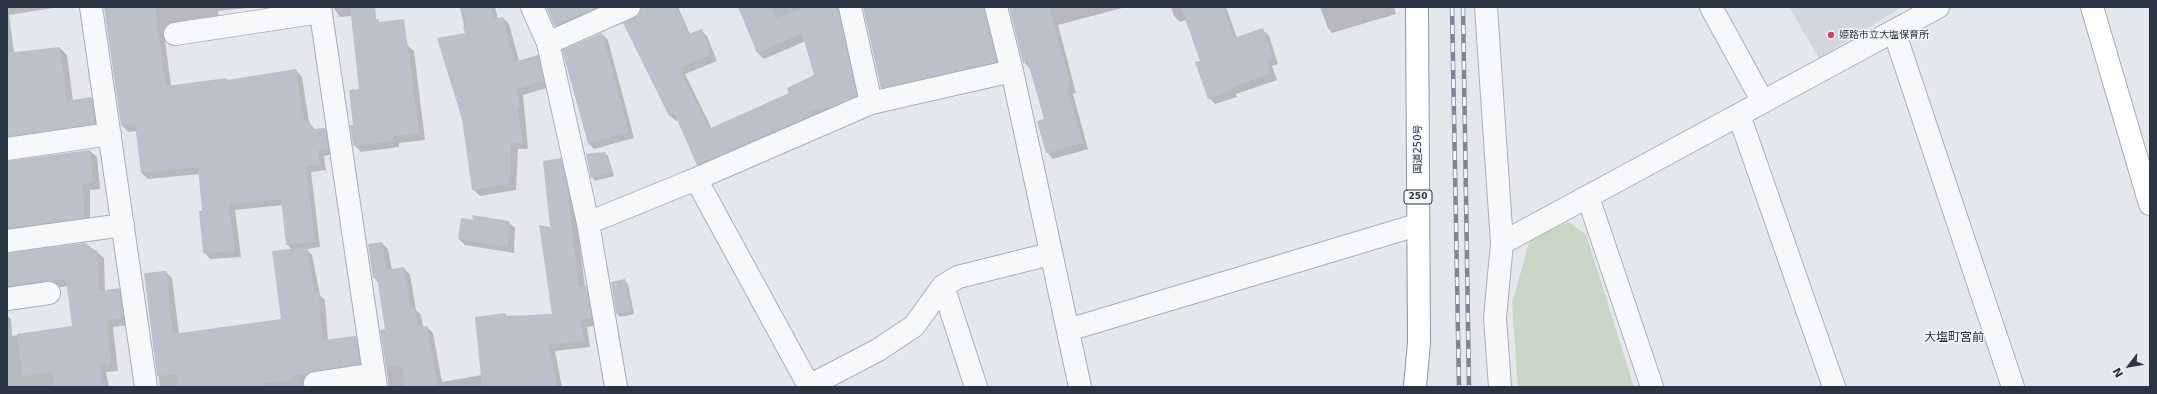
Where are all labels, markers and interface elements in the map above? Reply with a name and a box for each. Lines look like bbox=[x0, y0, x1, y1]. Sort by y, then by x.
place label: 姫路市立大塩保育所 bbox=[1839, 29, 1929, 41]
marker: 姫路市立大塩保育所 bbox=[1826, 30, 1836, 40]
street label: 国道250号 bbox=[1412, 124, 1424, 174]
road number: 250 bbox=[1404, 190, 1432, 204]
district label: 大塩町宮前 bbox=[1924, 331, 1984, 345]
north arrow bbox=[2109, 346, 2149, 386]
text: N bbox=[2110, 365, 2126, 380]

